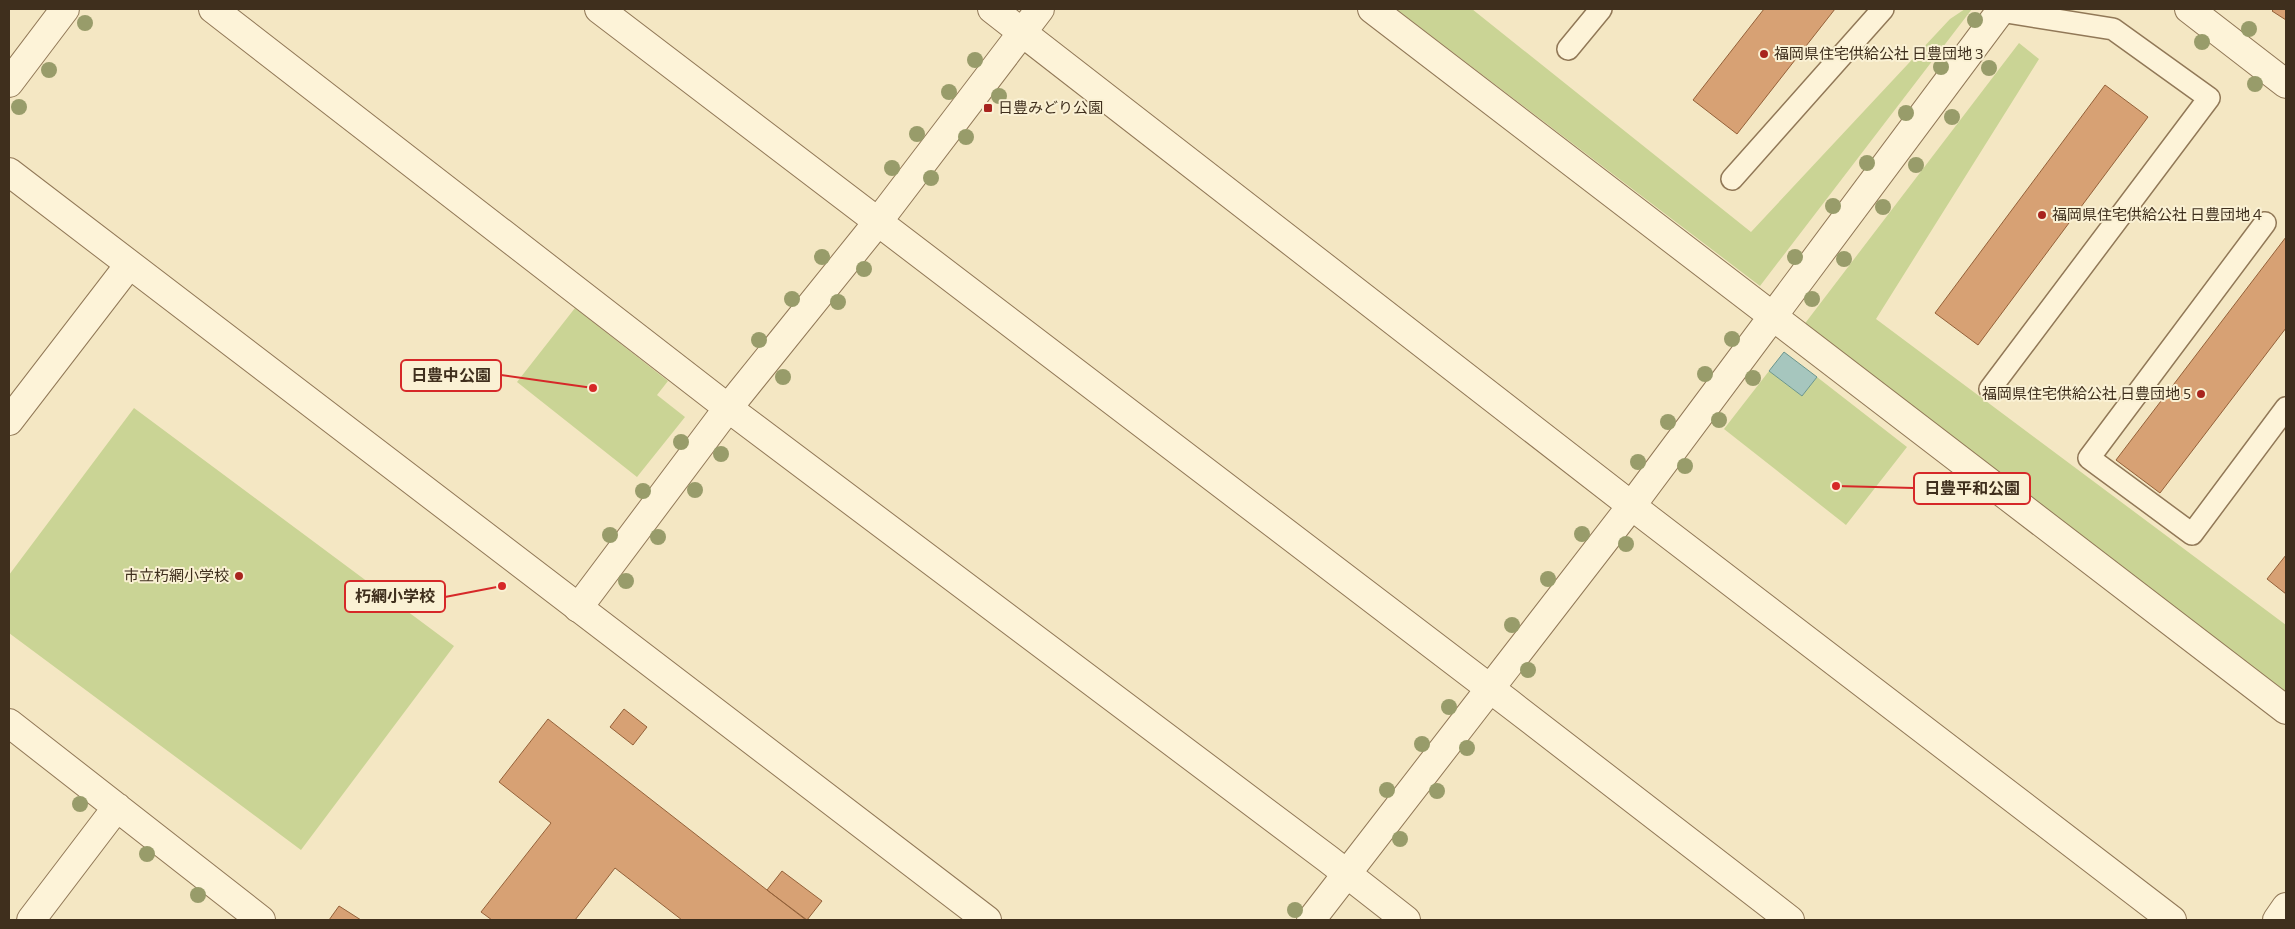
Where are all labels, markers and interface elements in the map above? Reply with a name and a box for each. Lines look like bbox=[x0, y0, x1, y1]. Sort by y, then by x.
place label: 福岡県住宅供給公社 日豊団地 3 bbox=[1774, 45, 1984, 63]
marker: 福岡県住宅供給公社 日豊団地 3 bbox=[1758, 48, 1770, 60]
place label: 日豊みどり公園 bbox=[998, 99, 1103, 117]
marker: 日豊みどり公園 bbox=[982, 102, 994, 114]
place label: 福岡県住宅供給公社 日豊団地 4 bbox=[2052, 206, 2262, 224]
marker: 福岡県住宅供給公社 日豊団地 4 bbox=[2036, 209, 2048, 221]
callout: 日豊中公園 bbox=[401, 360, 501, 391]
text: 日豊中公園 bbox=[411, 366, 491, 385]
place label: 福岡県住宅供給公社 日豊団地 5 bbox=[1982, 385, 2191, 403]
marker: 福岡県住宅供給公社 日豊団地 5 bbox=[2195, 388, 2207, 400]
callout: 日豊平和公園 bbox=[1914, 473, 2030, 504]
text: 日豊平和公園 bbox=[1924, 479, 2020, 498]
place label: 市立朽網小学校 bbox=[124, 567, 229, 585]
marker: 市立朽網小学校 bbox=[233, 570, 245, 582]
callout: 朽網小学校 bbox=[345, 581, 445, 612]
text: 朽網小学校 bbox=[355, 587, 435, 606]

